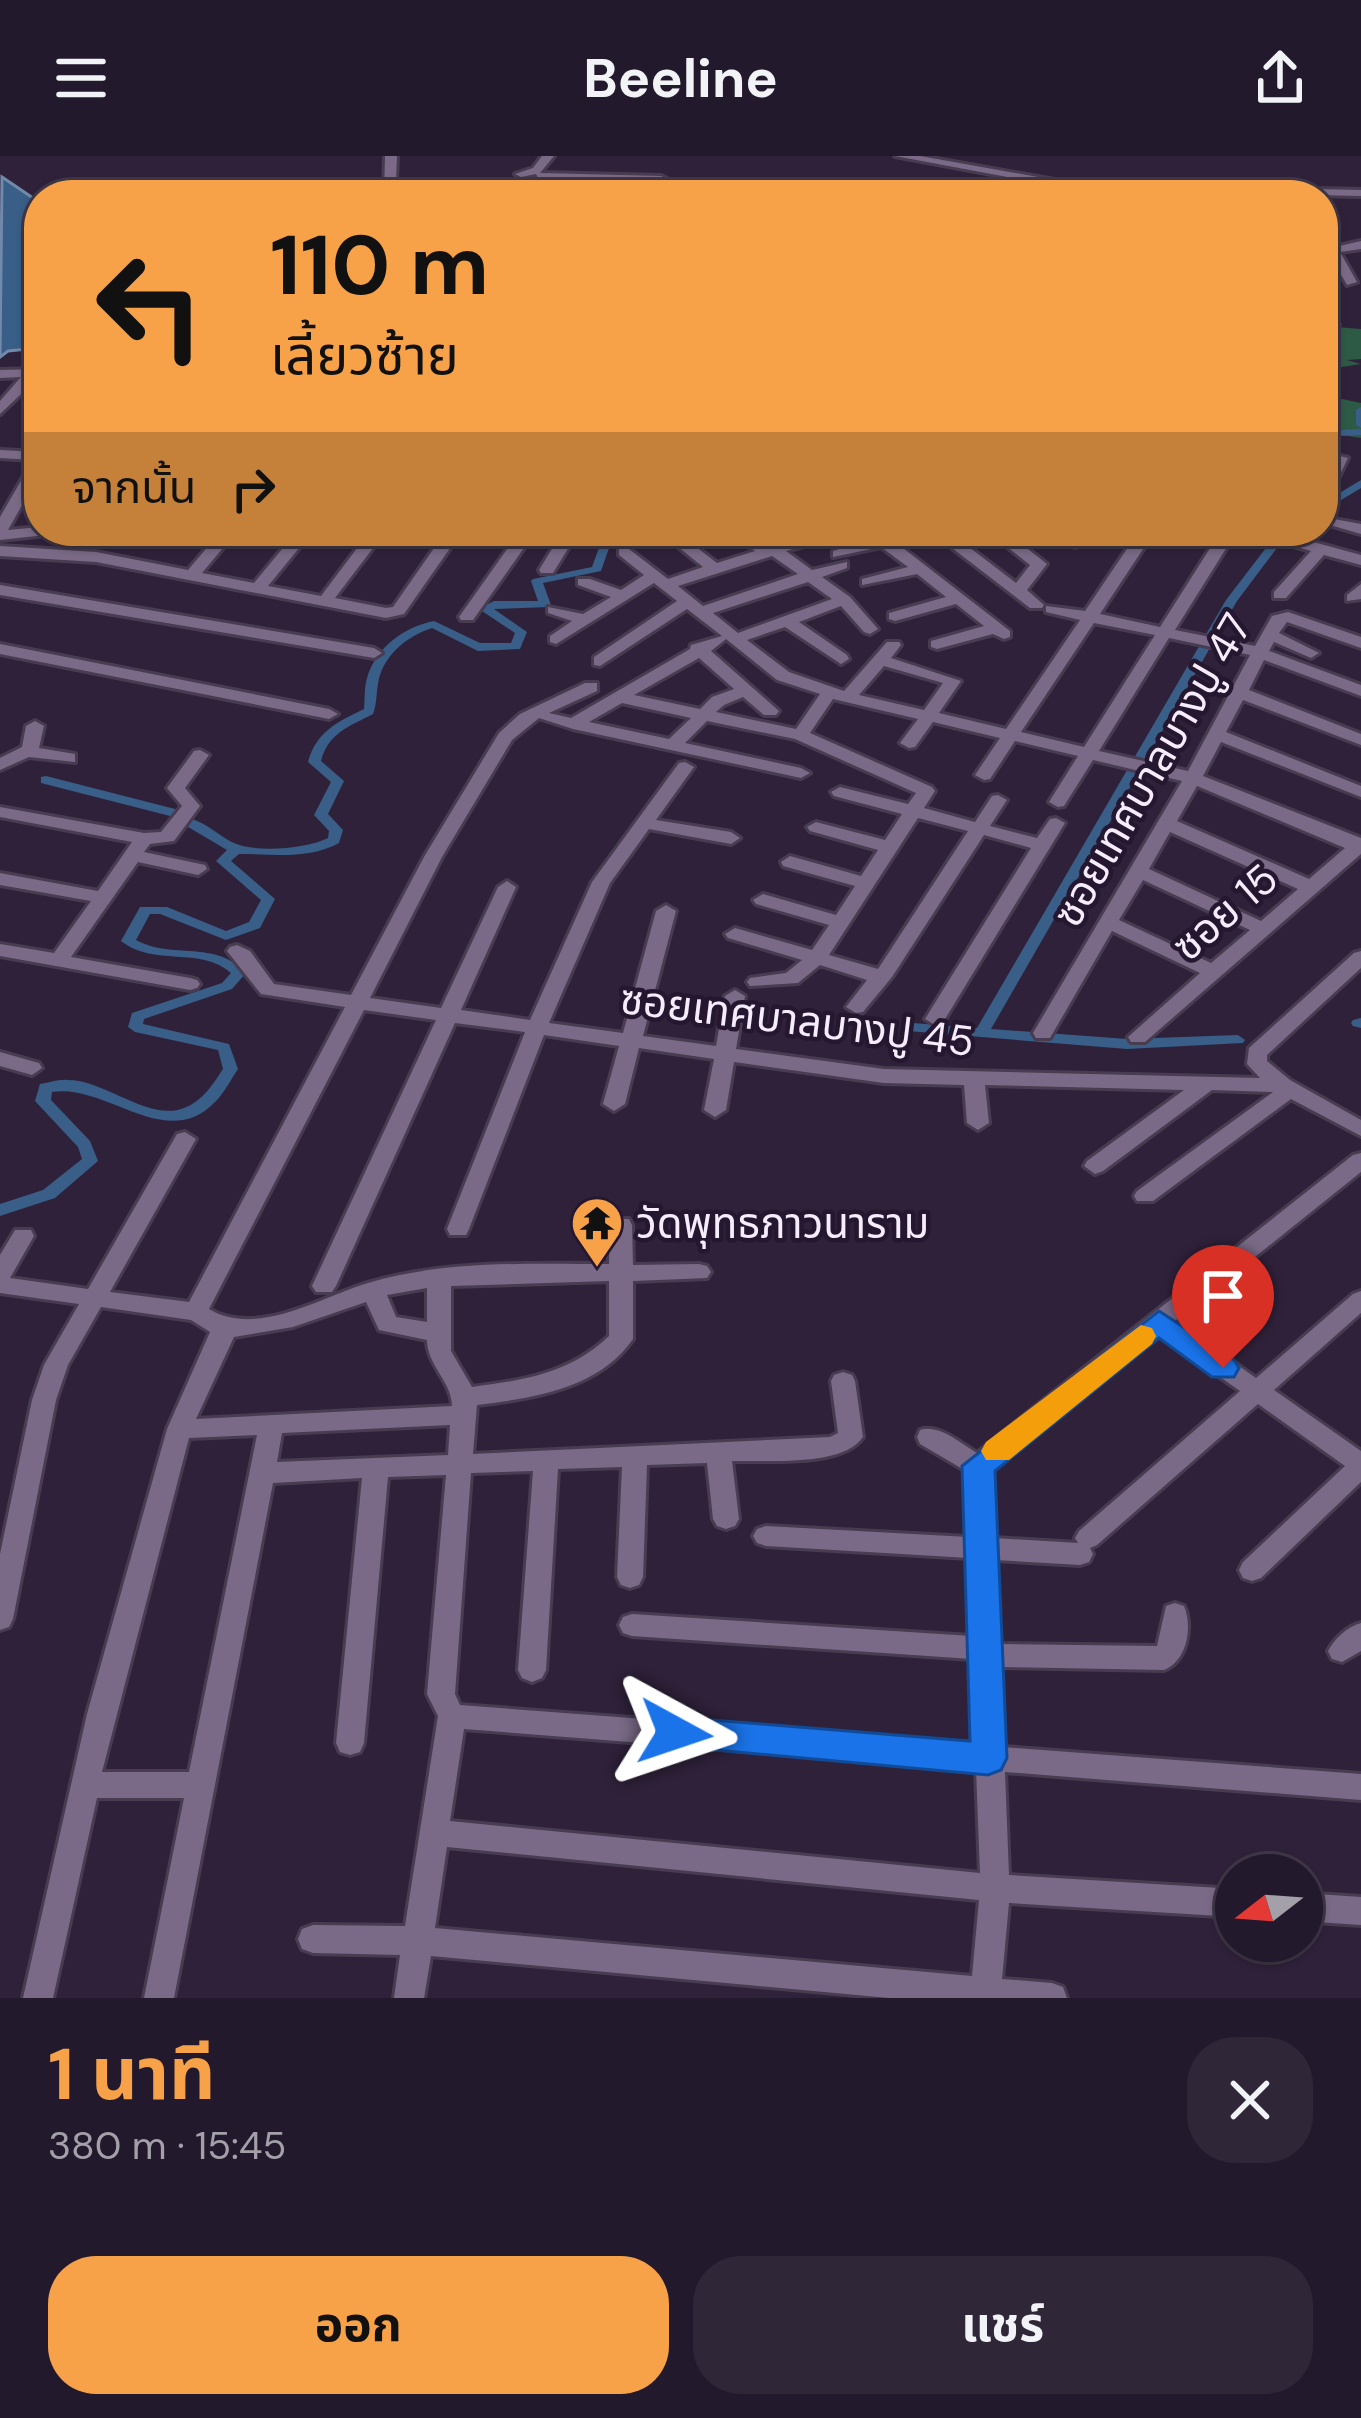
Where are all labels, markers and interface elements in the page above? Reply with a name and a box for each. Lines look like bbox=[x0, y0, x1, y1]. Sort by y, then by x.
text: Beeline bbox=[583, 43, 778, 114]
icon: menu bbox=[48, 45, 114, 111]
icon: share bbox=[1247, 45, 1313, 111]
text: 110 m bbox=[270, 211, 489, 320]
icon: left bbox=[72, 228, 228, 384]
text: เลี้ยวซ้าย bbox=[270, 320, 459, 391]
icon: right bbox=[220, 456, 286, 522]
text: จากนั้น bbox=[72, 458, 196, 517]
street label: ซอยเทศบาลบางปู 47 bbox=[1040, 604, 1264, 936]
street label: ซอย 15 bbox=[1161, 851, 1289, 973]
street label: ซอยเทศบาลบางปู 45 bbox=[617, 971, 977, 1069]
temple icon: วัดพุทธภาวนาราม bbox=[569, 1195, 625, 1269]
place label: วัดพุทธภาวนาราม bbox=[636, 1196, 929, 1251]
pin bbox=[1172, 1245, 1274, 1368]
icon: arrive bbox=[1190, 1263, 1256, 1329]
position arrow bbox=[612, 1670, 738, 1796]
north arrow bbox=[1215, 1854, 1323, 1962]
map controls bbox=[1215, 1854, 1323, 1962]
text: 1 นาที bbox=[48, 2028, 215, 2121]
button: close bbox=[1187, 2037, 1313, 2163]
text: 380 m · 15:45 bbox=[48, 2120, 286, 2171]
button: ออก bbox=[48, 2256, 669, 2394]
button: แชร์ bbox=[693, 2256, 1313, 2394]

